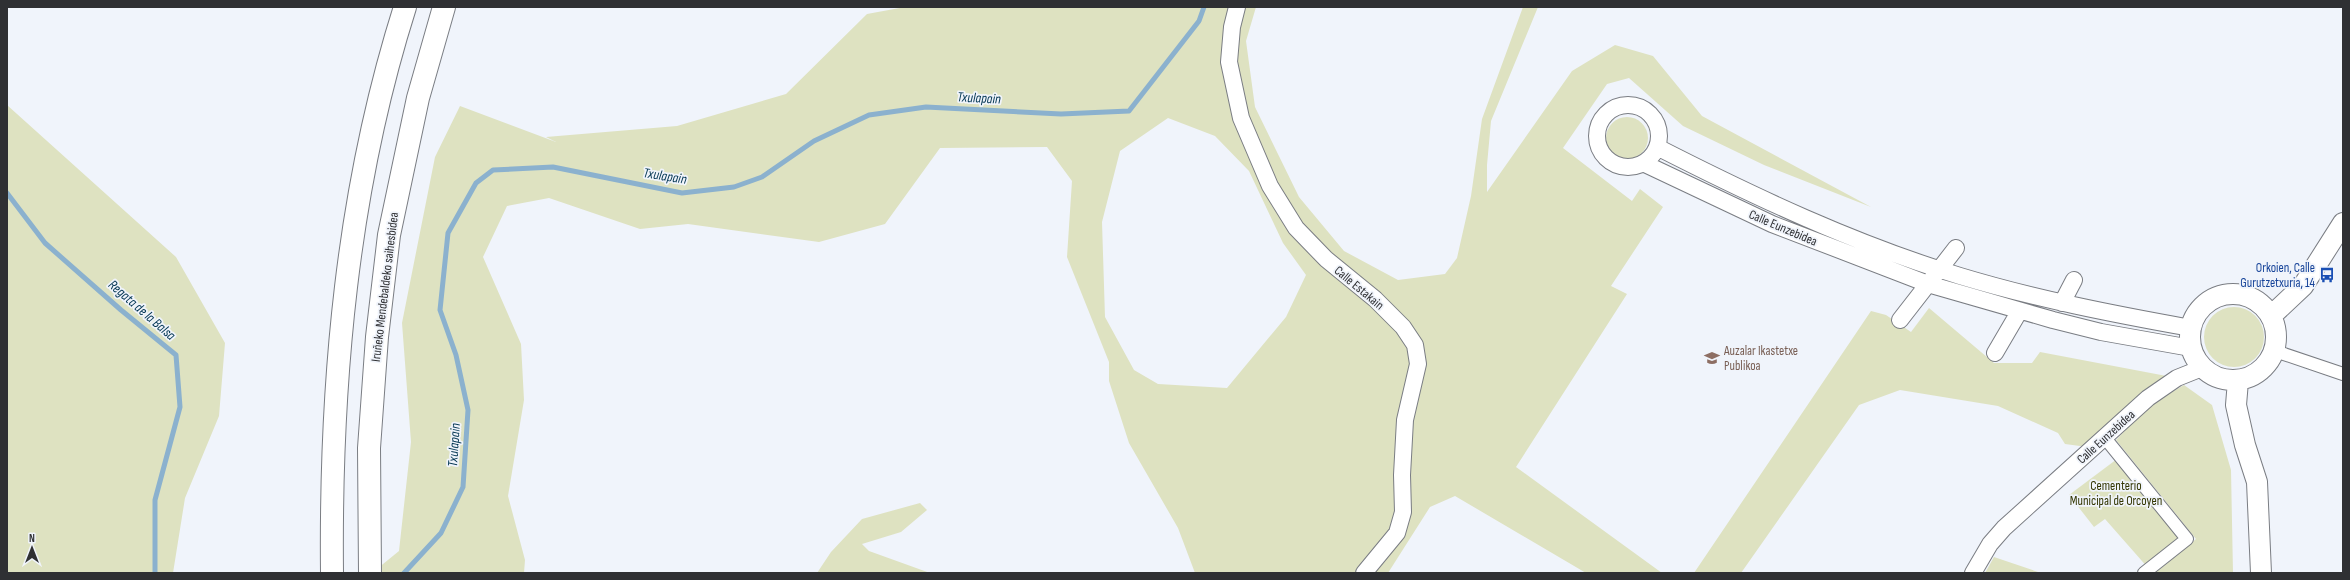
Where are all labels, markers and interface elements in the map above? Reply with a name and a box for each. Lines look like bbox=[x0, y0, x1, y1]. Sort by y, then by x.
water label: Txulapain bbox=[957, 88, 1001, 108]
water label: Txulapain bbox=[642, 164, 688, 188]
street label: Calle Eunzebidea bbox=[1746, 206, 1820, 250]
street label: Iruñeko Mendebaldeko saihesbidea bbox=[368, 211, 402, 363]
place label: Orkoien, Calle Gurutzetxuria, 14 bbox=[2240, 260, 2316, 291]
street label: Calle Estakain bbox=[1331, 263, 1387, 313]
bus stop icon: Orkoien, Calle Gurutzetxuria, 14 bbox=[2318, 266, 2336, 284]
water label: Regata de la Balsa bbox=[105, 276, 179, 344]
place label: Auzalar Ikastetxe Publikoa bbox=[1723, 343, 1798, 374]
school or university icon: Auzalar Ikastetxe Publikoa bbox=[1703, 349, 1721, 367]
street label: Calle Eunzebidea bbox=[2074, 407, 2138, 467]
water label: Txulapain bbox=[444, 422, 464, 467]
park label: Cementerio Municipal de Orcoyen bbox=[2070, 478, 2162, 509]
north arrow bbox=[12, 528, 52, 568]
text: N bbox=[29, 532, 35, 545]

